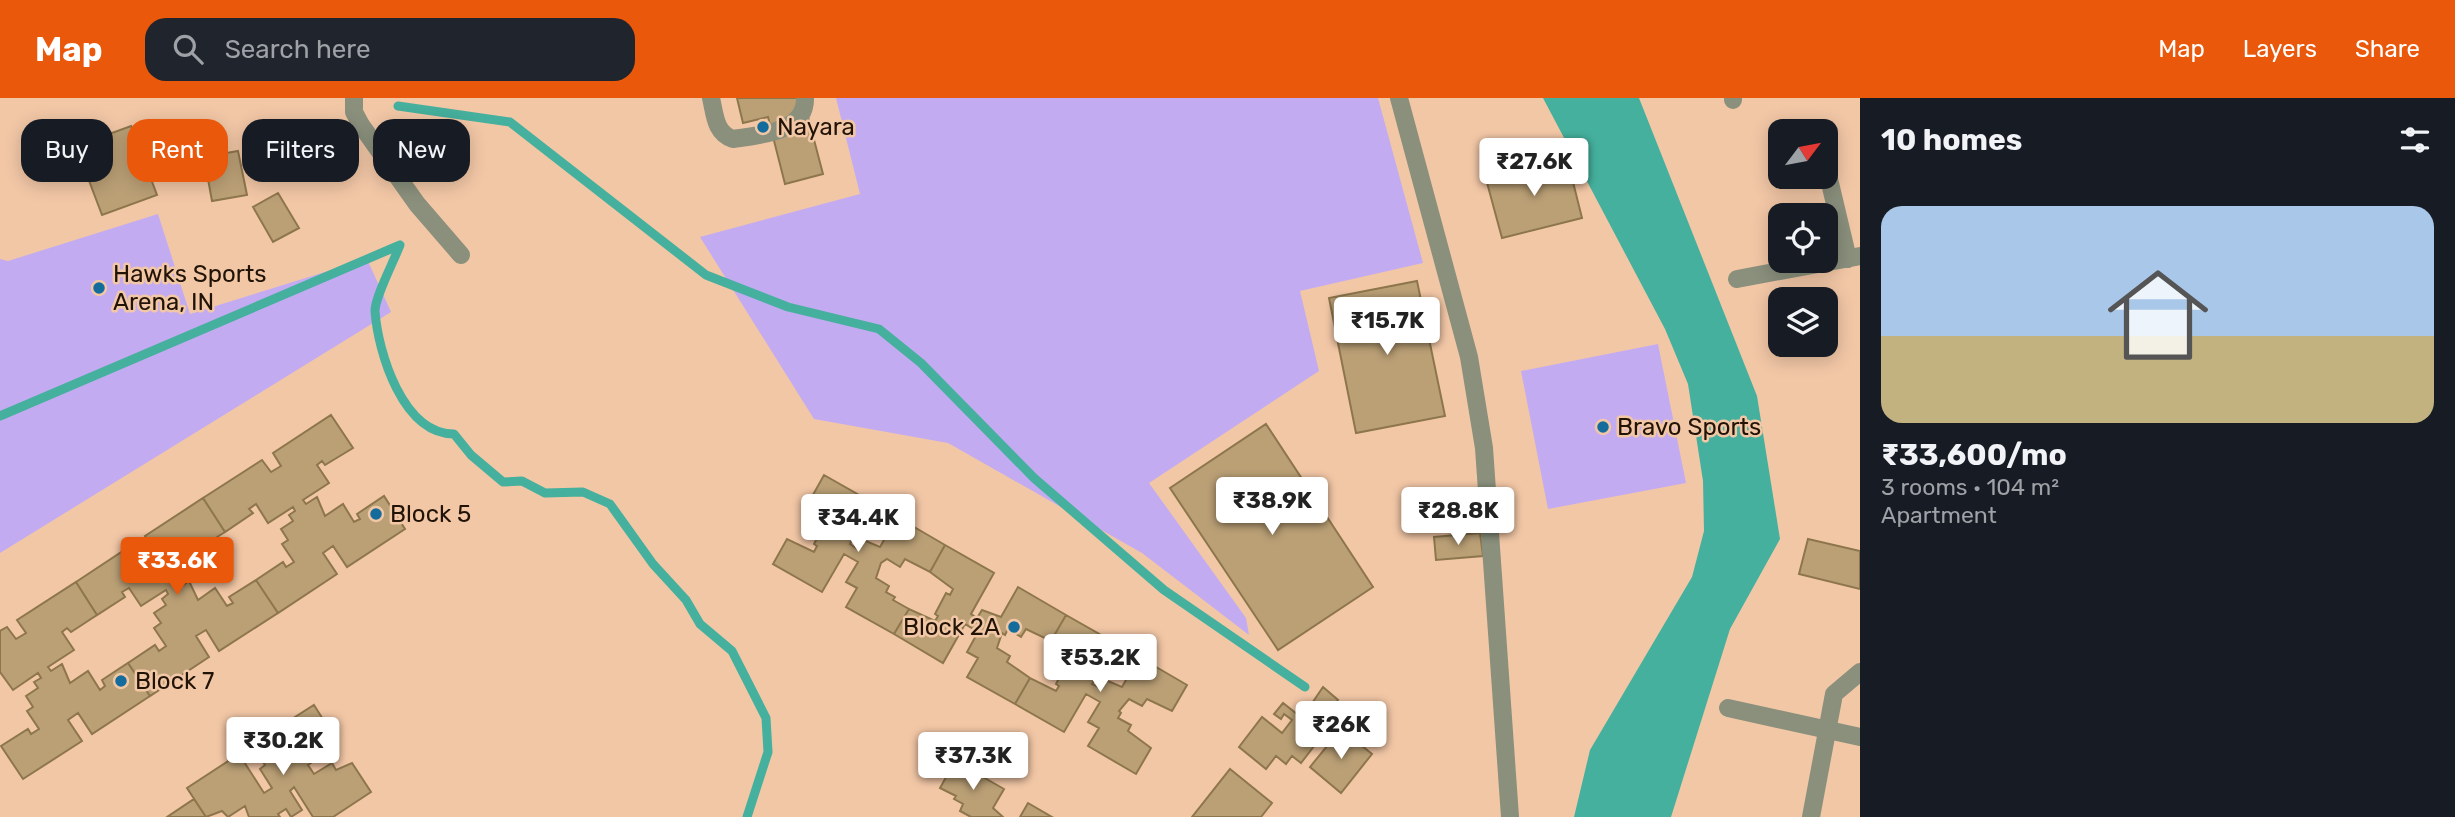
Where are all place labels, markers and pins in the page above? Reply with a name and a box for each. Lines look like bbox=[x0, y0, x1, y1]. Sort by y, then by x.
place label: Nayara bbox=[777, 113, 855, 141]
marker: Nayara bbox=[755, 119, 771, 135]
pin: ₹27.6K bbox=[1477, 139, 1591, 198]
place label: Hawks Sports Arena, IN bbox=[113, 260, 267, 316]
marker: Hawks Sports Arena, IN bbox=[91, 280, 107, 296]
pin: ₹15.7K bbox=[1330, 298, 1444, 357]
place label: Bravo Sports bbox=[1617, 413, 1761, 441]
marker: Bravo Sports bbox=[1595, 419, 1611, 435]
pin: ₹38.9K bbox=[1215, 478, 1329, 537]
pin: ₹28.8K bbox=[1401, 488, 1515, 547]
pin: ₹34.4K bbox=[801, 494, 915, 554]
place label: Block 5 bbox=[390, 500, 471, 528]
marker: Block 5 bbox=[368, 506, 384, 522]
pin: ₹33.6K bbox=[120, 538, 234, 597]
place label: Block 2A bbox=[903, 613, 1000, 641]
marker: Block 2A bbox=[1006, 619, 1022, 635]
pin: ₹53.2K bbox=[1043, 634, 1157, 694]
place label: Block 7 bbox=[135, 667, 214, 695]
marker: Block 7 bbox=[113, 673, 129, 689]
pin: ₹26K bbox=[1300, 702, 1382, 761]
pin: ₹30.2K bbox=[226, 718, 340, 777]
pin: ₹37.3K bbox=[916, 732, 1030, 792]

